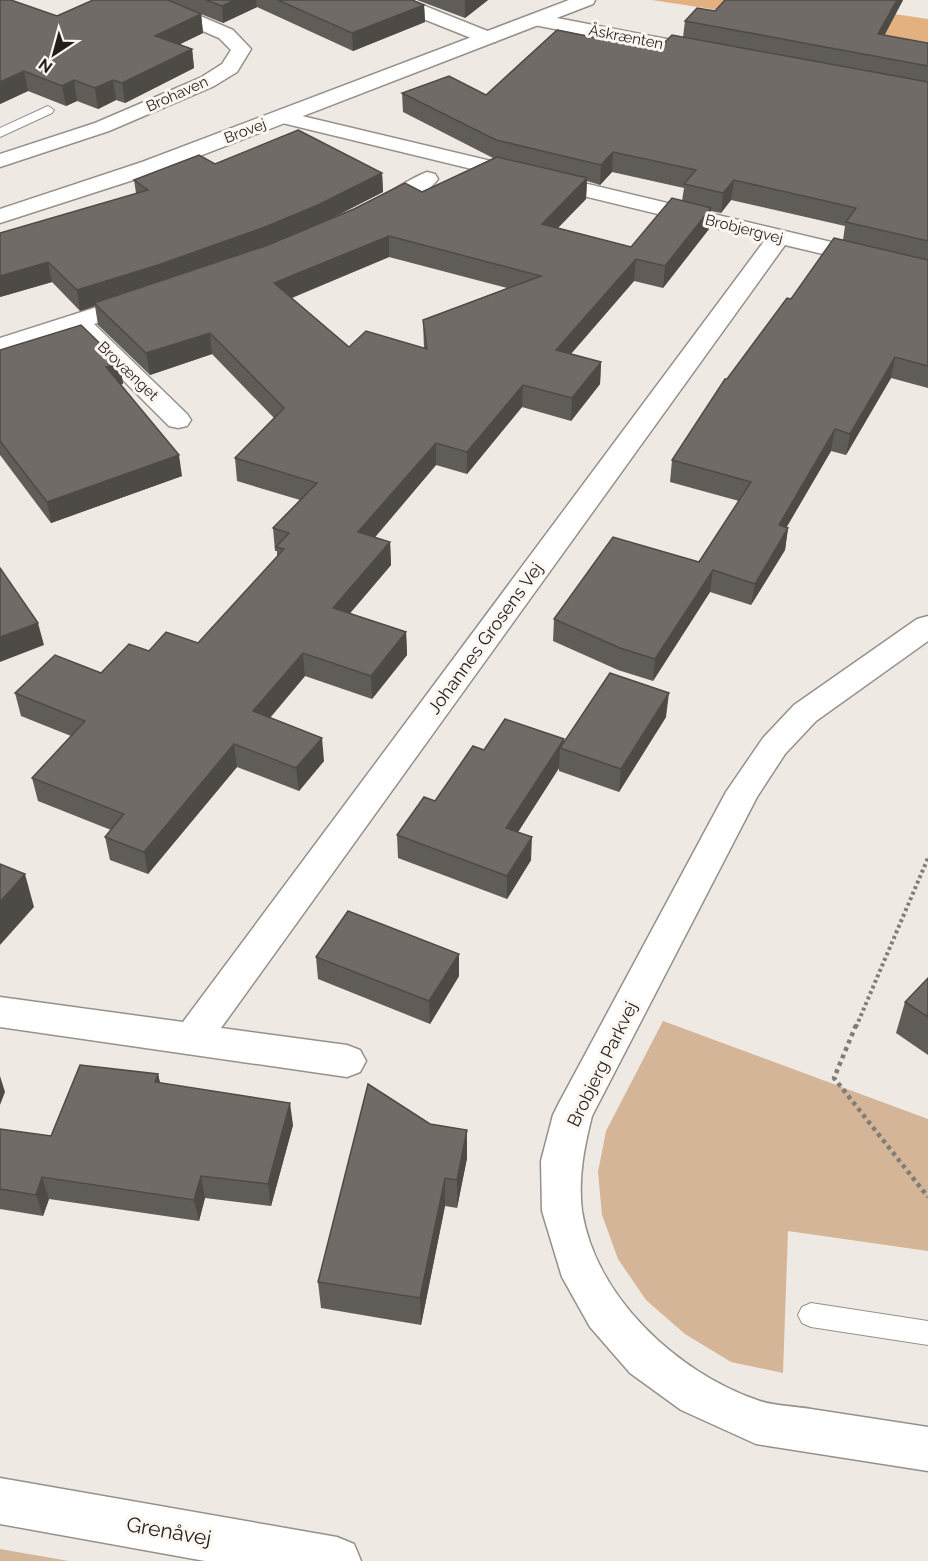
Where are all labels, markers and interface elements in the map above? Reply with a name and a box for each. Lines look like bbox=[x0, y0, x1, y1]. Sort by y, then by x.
street label: Åskrænten bbox=[587, 21, 665, 53]
north arrow bbox=[24, 24, 84, 84]
text: N bbox=[35, 54, 56, 77]
street label: Brohaven bbox=[143, 72, 211, 116]
street label: Brovej bbox=[221, 115, 269, 147]
street label: Brobjergvej bbox=[703, 211, 785, 247]
street label: Brovænget bbox=[94, 338, 162, 404]
street label: Johannes Grosens Vej bbox=[423, 558, 547, 718]
street label: Brobjerg Parkvej bbox=[563, 998, 641, 1130]
street label: Grenåvej bbox=[125, 1511, 213, 1551]

